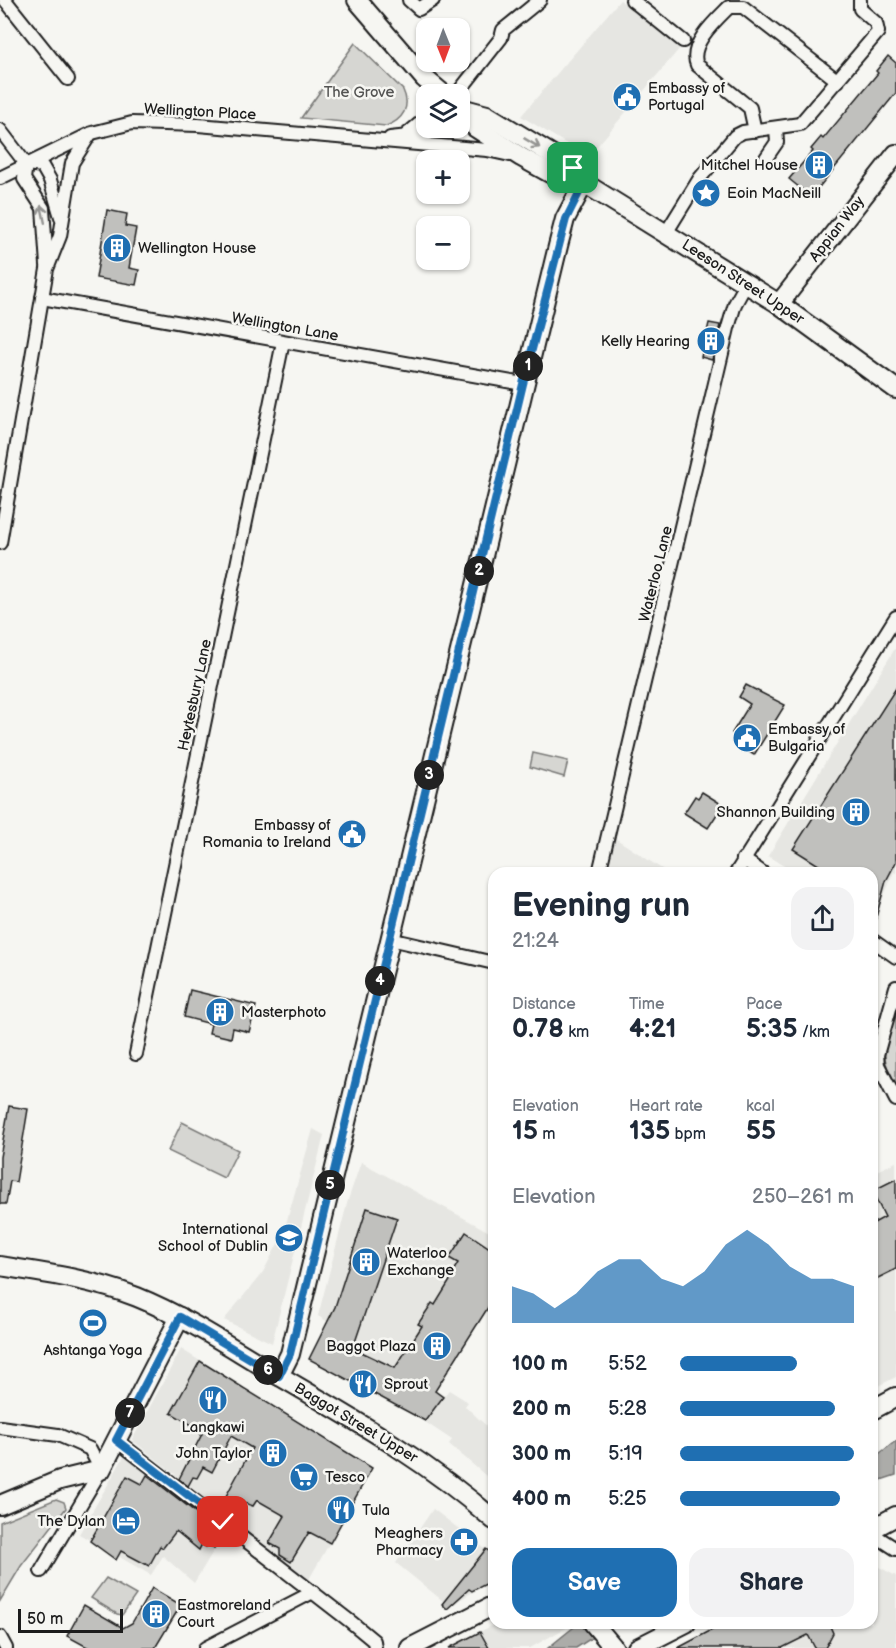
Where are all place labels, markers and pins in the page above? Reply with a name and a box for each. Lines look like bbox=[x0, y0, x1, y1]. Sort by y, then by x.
place label: Embassy of Portugal bbox=[648, 79, 726, 115]
public building icon: Embassy of Portugal bbox=[611, 81, 643, 113]
pin bbox=[547, 142, 598, 193]
building icon: Mitchel House bbox=[803, 149, 835, 181]
place label: Mitchel House bbox=[701, 156, 798, 175]
place icon: Eoin MacNeill bbox=[690, 177, 722, 209]
place label: Eoin MacNeill bbox=[727, 184, 821, 203]
building icon: Wellington House bbox=[101, 232, 133, 264]
place label: Wellington House bbox=[138, 239, 256, 258]
building icon: Kelly Hearing bbox=[695, 325, 727, 357]
place label: Kelly Hearing bbox=[601, 332, 690, 351]
pin: 1 bbox=[513, 351, 543, 381]
pin: 2 bbox=[464, 556, 494, 586]
place label: Embassy of Bulgaria bbox=[768, 720, 846, 756]
public building icon: Embassy of Bulgaria bbox=[731, 722, 763, 754]
pin: 3 bbox=[414, 760, 444, 790]
building icon: Shannon Building bbox=[840, 796, 872, 828]
place label: Shannon Building bbox=[717, 803, 835, 822]
place label: Embassy of Romania to Ireland bbox=[202, 816, 331, 852]
public building icon: Embassy of Romania to Ireland bbox=[336, 818, 368, 850]
pin: 4 bbox=[365, 966, 395, 996]
building icon: Masterphoto bbox=[204, 996, 236, 1028]
place label: Masterphoto bbox=[241, 1003, 326, 1022]
pin: 5 bbox=[315, 1170, 345, 1200]
place label: International School of Dublin bbox=[158, 1220, 268, 1256]
school or university icon: International School of Dublin bbox=[273, 1222, 305, 1254]
place label: Waterloo Exchange bbox=[387, 1244, 454, 1280]
building icon: Waterloo Exchange bbox=[350, 1246, 382, 1278]
sports icon: Ashtanga Yoga bbox=[77, 1307, 109, 1339]
building icon: Baggot Plaza bbox=[421, 1330, 453, 1362]
place label: Baggot Plaza bbox=[326, 1337, 416, 1356]
place label: Ashtanga Yoga bbox=[44, 1341, 142, 1360]
pin: 6 bbox=[253, 1355, 283, 1385]
restaurant icon: Sprout bbox=[347, 1368, 379, 1400]
place label: Sprout bbox=[384, 1375, 429, 1394]
restaurant icon: Langkawi bbox=[197, 1384, 229, 1416]
pin: 7 bbox=[115, 1398, 145, 1428]
place label: Langkawi bbox=[182, 1418, 244, 1437]
building icon: John Taylor bbox=[257, 1437, 289, 1469]
place label: John Taylor bbox=[176, 1444, 253, 1463]
supermarket icon: Tesco bbox=[288, 1461, 320, 1493]
place label: Tesco bbox=[325, 1468, 365, 1487]
restaurant icon: Tula bbox=[325, 1494, 357, 1526]
pin bbox=[197, 1496, 248, 1547]
place label: Tula bbox=[362, 1501, 390, 1520]
hotel icon: The Dylan bbox=[110, 1505, 142, 1537]
place label: The Dylan bbox=[37, 1512, 105, 1531]
place label: Meaghers Pharmacy bbox=[374, 1524, 444, 1560]
pharmacy icon: Meaghers Pharmacy bbox=[448, 1526, 480, 1558]
place label: Eastmoreland Court bbox=[177, 1596, 271, 1632]
building icon: Eastmoreland Court bbox=[140, 1598, 172, 1630]

